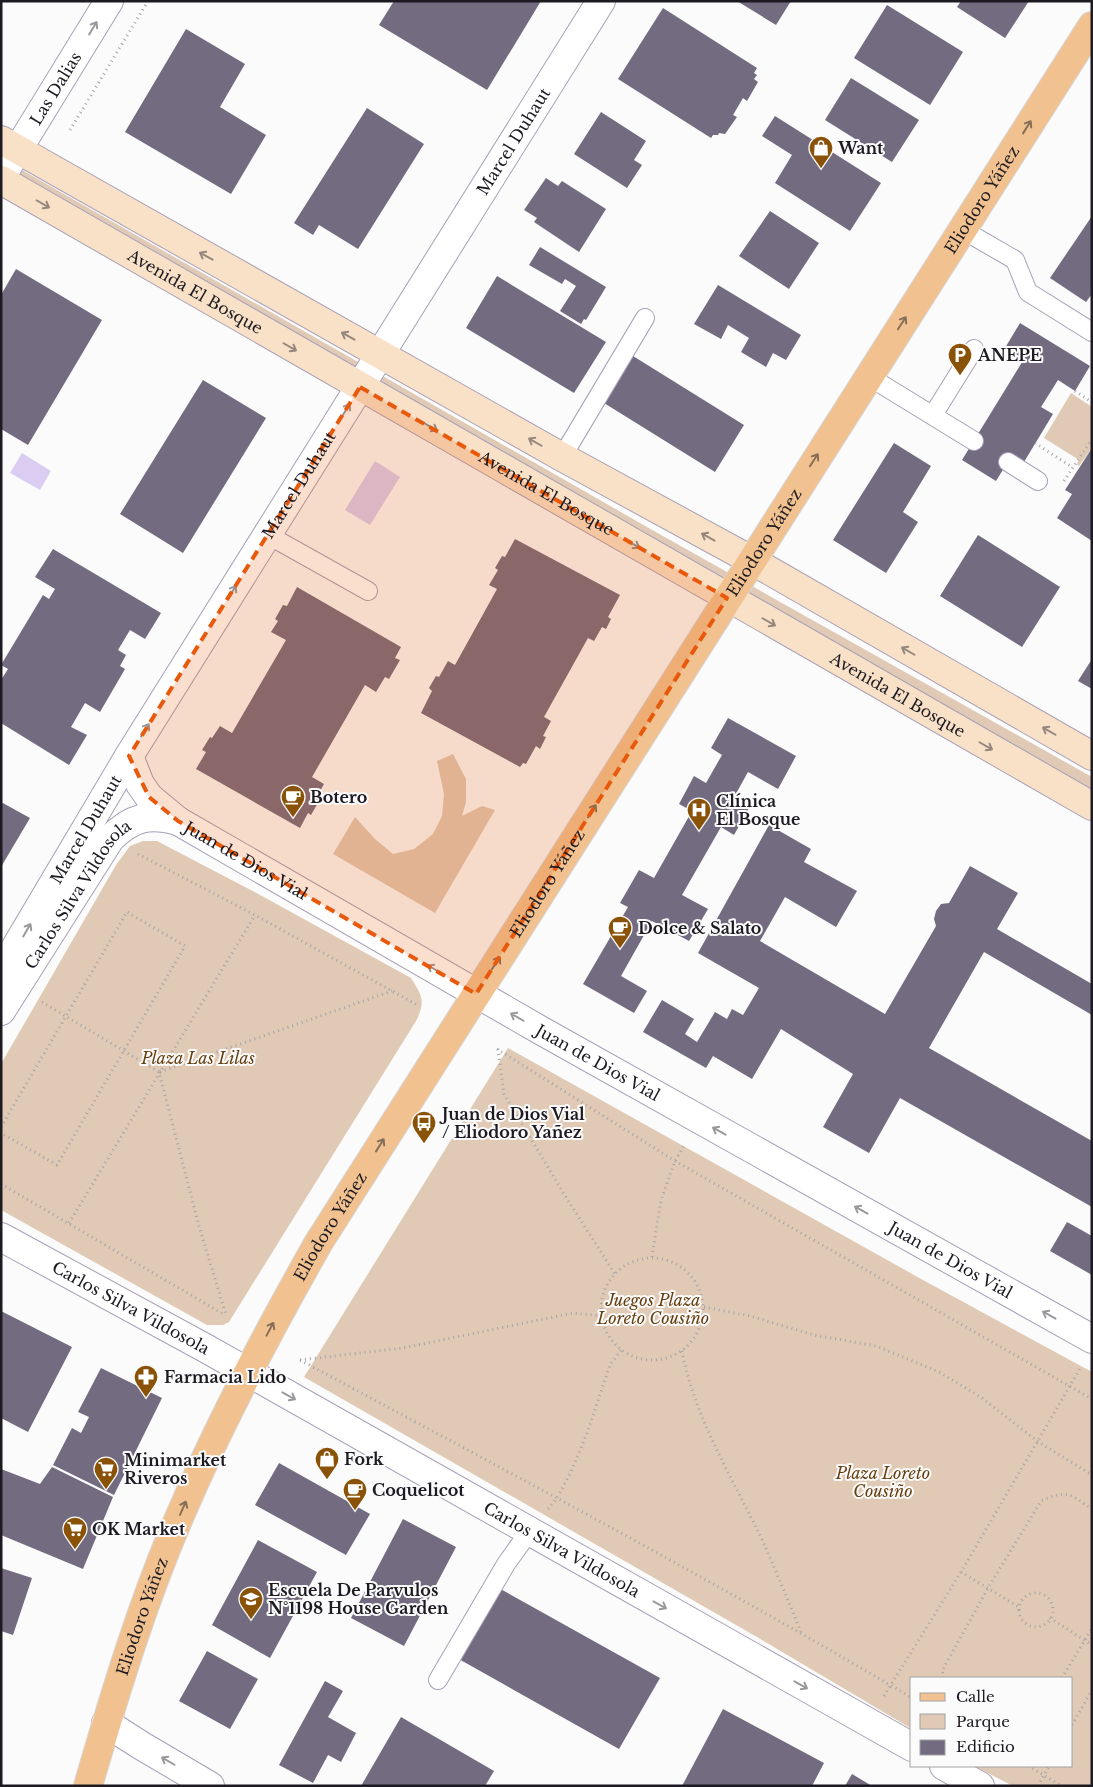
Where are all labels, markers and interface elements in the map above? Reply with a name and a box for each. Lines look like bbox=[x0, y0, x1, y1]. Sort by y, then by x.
one-way arrow bbox=[88, 21, 98, 35]
street label: Las Dalias bbox=[25, 48, 85, 129]
street label: Marcel Duhaut bbox=[472, 84, 554, 199]
one-way arrow bbox=[1023, 121, 1033, 135]
shop icon: Want bbox=[808, 135, 834, 169]
place label: Want bbox=[837, 138, 884, 158]
street label: Eliodoro Yáñez bbox=[940, 142, 1023, 257]
one-way arrow bbox=[36, 200, 50, 210]
street label: Avenida El Bosque bbox=[123, 244, 266, 338]
one-way arrow bbox=[199, 251, 214, 261]
one-way arrow bbox=[897, 317, 907, 331]
one-way arrow bbox=[340, 331, 355, 341]
one-way arrow bbox=[283, 342, 297, 352]
parking icon: ANEPE bbox=[947, 342, 973, 376]
place label: ANEPE bbox=[977, 345, 1042, 365]
one-way arrow bbox=[341, 404, 351, 418]
one-way arrow bbox=[424, 423, 438, 433]
street label: Marcel Duhaut bbox=[258, 427, 340, 542]
one-way arrow bbox=[528, 436, 543, 446]
street label: Avenida El Bosque bbox=[475, 446, 618, 540]
one-way arrow bbox=[809, 453, 820, 467]
street label: Eliodoro Yáñez bbox=[722, 484, 806, 600]
one-way arrow bbox=[701, 532, 716, 541]
one-way arrow bbox=[625, 539, 639, 549]
one-way arrow bbox=[227, 586, 237, 600]
one-way arrow bbox=[762, 617, 776, 627]
one-way arrow bbox=[902, 645, 916, 655]
street label: Avenida El Bosque bbox=[826, 647, 969, 741]
one-way arrow bbox=[141, 724, 151, 738]
one-way arrow bbox=[1043, 726, 1057, 736]
one-way arrow bbox=[979, 741, 994, 751]
street label: Marcel Duhaut bbox=[46, 771, 126, 887]
cafe icon: Botero bbox=[280, 784, 306, 818]
place label: Botero bbox=[310, 787, 367, 807]
place label: Clínica El Bosque bbox=[716, 791, 800, 829]
hospital icon: Clínica El Bosque bbox=[686, 797, 712, 831]
one-way arrow bbox=[587, 805, 597, 819]
street label: Carlos Silva Vildosola bbox=[20, 815, 135, 973]
street label: Juan de Dios Vial bbox=[179, 816, 311, 904]
street label: Eliodoro Yáñez bbox=[505, 825, 589, 941]
cafe icon: Dolce & Salato bbox=[607, 915, 633, 949]
place label: Dolce & Salato bbox=[638, 918, 761, 938]
one-way arrow bbox=[22, 924, 32, 938]
one-way arrow bbox=[491, 957, 501, 971]
one-way arrow bbox=[427, 964, 442, 973]
one-way arrow bbox=[510, 1012, 525, 1021]
street label: Juan de Dios Vial bbox=[531, 1019, 664, 1105]
park label: Plaza Las Lilas bbox=[140, 1048, 255, 1068]
place label: Juan de Dios Vial / Eliodoro Yañez bbox=[439, 1104, 585, 1142]
bus stop icon: Juan de Dios Vial / Eliodoro Yañez bbox=[411, 1110, 437, 1144]
one-way arrow bbox=[713, 1126, 727, 1136]
one-way arrow bbox=[375, 1138, 386, 1152]
street label: Eliodoro Yáñez bbox=[289, 1168, 371, 1284]
one-way arrow bbox=[855, 1205, 869, 1215]
street label: Juan de Dios Vial bbox=[883, 1216, 1016, 1302]
street label: Carlos Silva Vildosola bbox=[49, 1257, 213, 1359]
park label: Juegos Plaza Loreto Cousiño bbox=[596, 1290, 709, 1328]
one-way arrow bbox=[1042, 1310, 1057, 1320]
one-way arrow bbox=[265, 1322, 275, 1337]
pharmacy icon: Farmacia Lido bbox=[133, 1364, 159, 1398]
place label: Farmacia Lido bbox=[164, 1367, 286, 1387]
one-way arrow bbox=[282, 1391, 297, 1401]
shop icon: Fork bbox=[314, 1446, 340, 1480]
place label: Fork bbox=[344, 1449, 384, 1469]
place label: Minimarket Riveros bbox=[124, 1450, 227, 1488]
supermarket icon: Minimarket Riveros bbox=[93, 1456, 119, 1490]
park label: Plaza Loreto Cousiño bbox=[835, 1463, 930, 1501]
cafe icon: Coquelicot bbox=[342, 1477, 368, 1511]
place label: Coquelicot bbox=[372, 1480, 465, 1500]
street label: Carlos Silva Vildosola bbox=[480, 1497, 644, 1601]
one-way arrow bbox=[178, 1501, 188, 1516]
supermarket icon: OK Market bbox=[62, 1516, 88, 1550]
place label: OK Market bbox=[92, 1519, 186, 1539]
street label: Eliodoro Yáñez bbox=[112, 1554, 172, 1678]
place label: Escuela De Parvulos N°1198 House Garden bbox=[268, 1580, 449, 1618]
school or university icon: Escuela De Parvulos N°1198 House Garden bbox=[238, 1586, 264, 1620]
one-way arrow bbox=[652, 1600, 667, 1610]
legend bbox=[910, 1677, 1073, 1767]
one-way arrow bbox=[793, 1681, 808, 1690]
text: Calle bbox=[956, 1687, 995, 1706]
text: Parque bbox=[956, 1712, 1010, 1731]
text: Edificio bbox=[956, 1737, 1015, 1756]
one-way arrow bbox=[162, 1756, 176, 1766]

